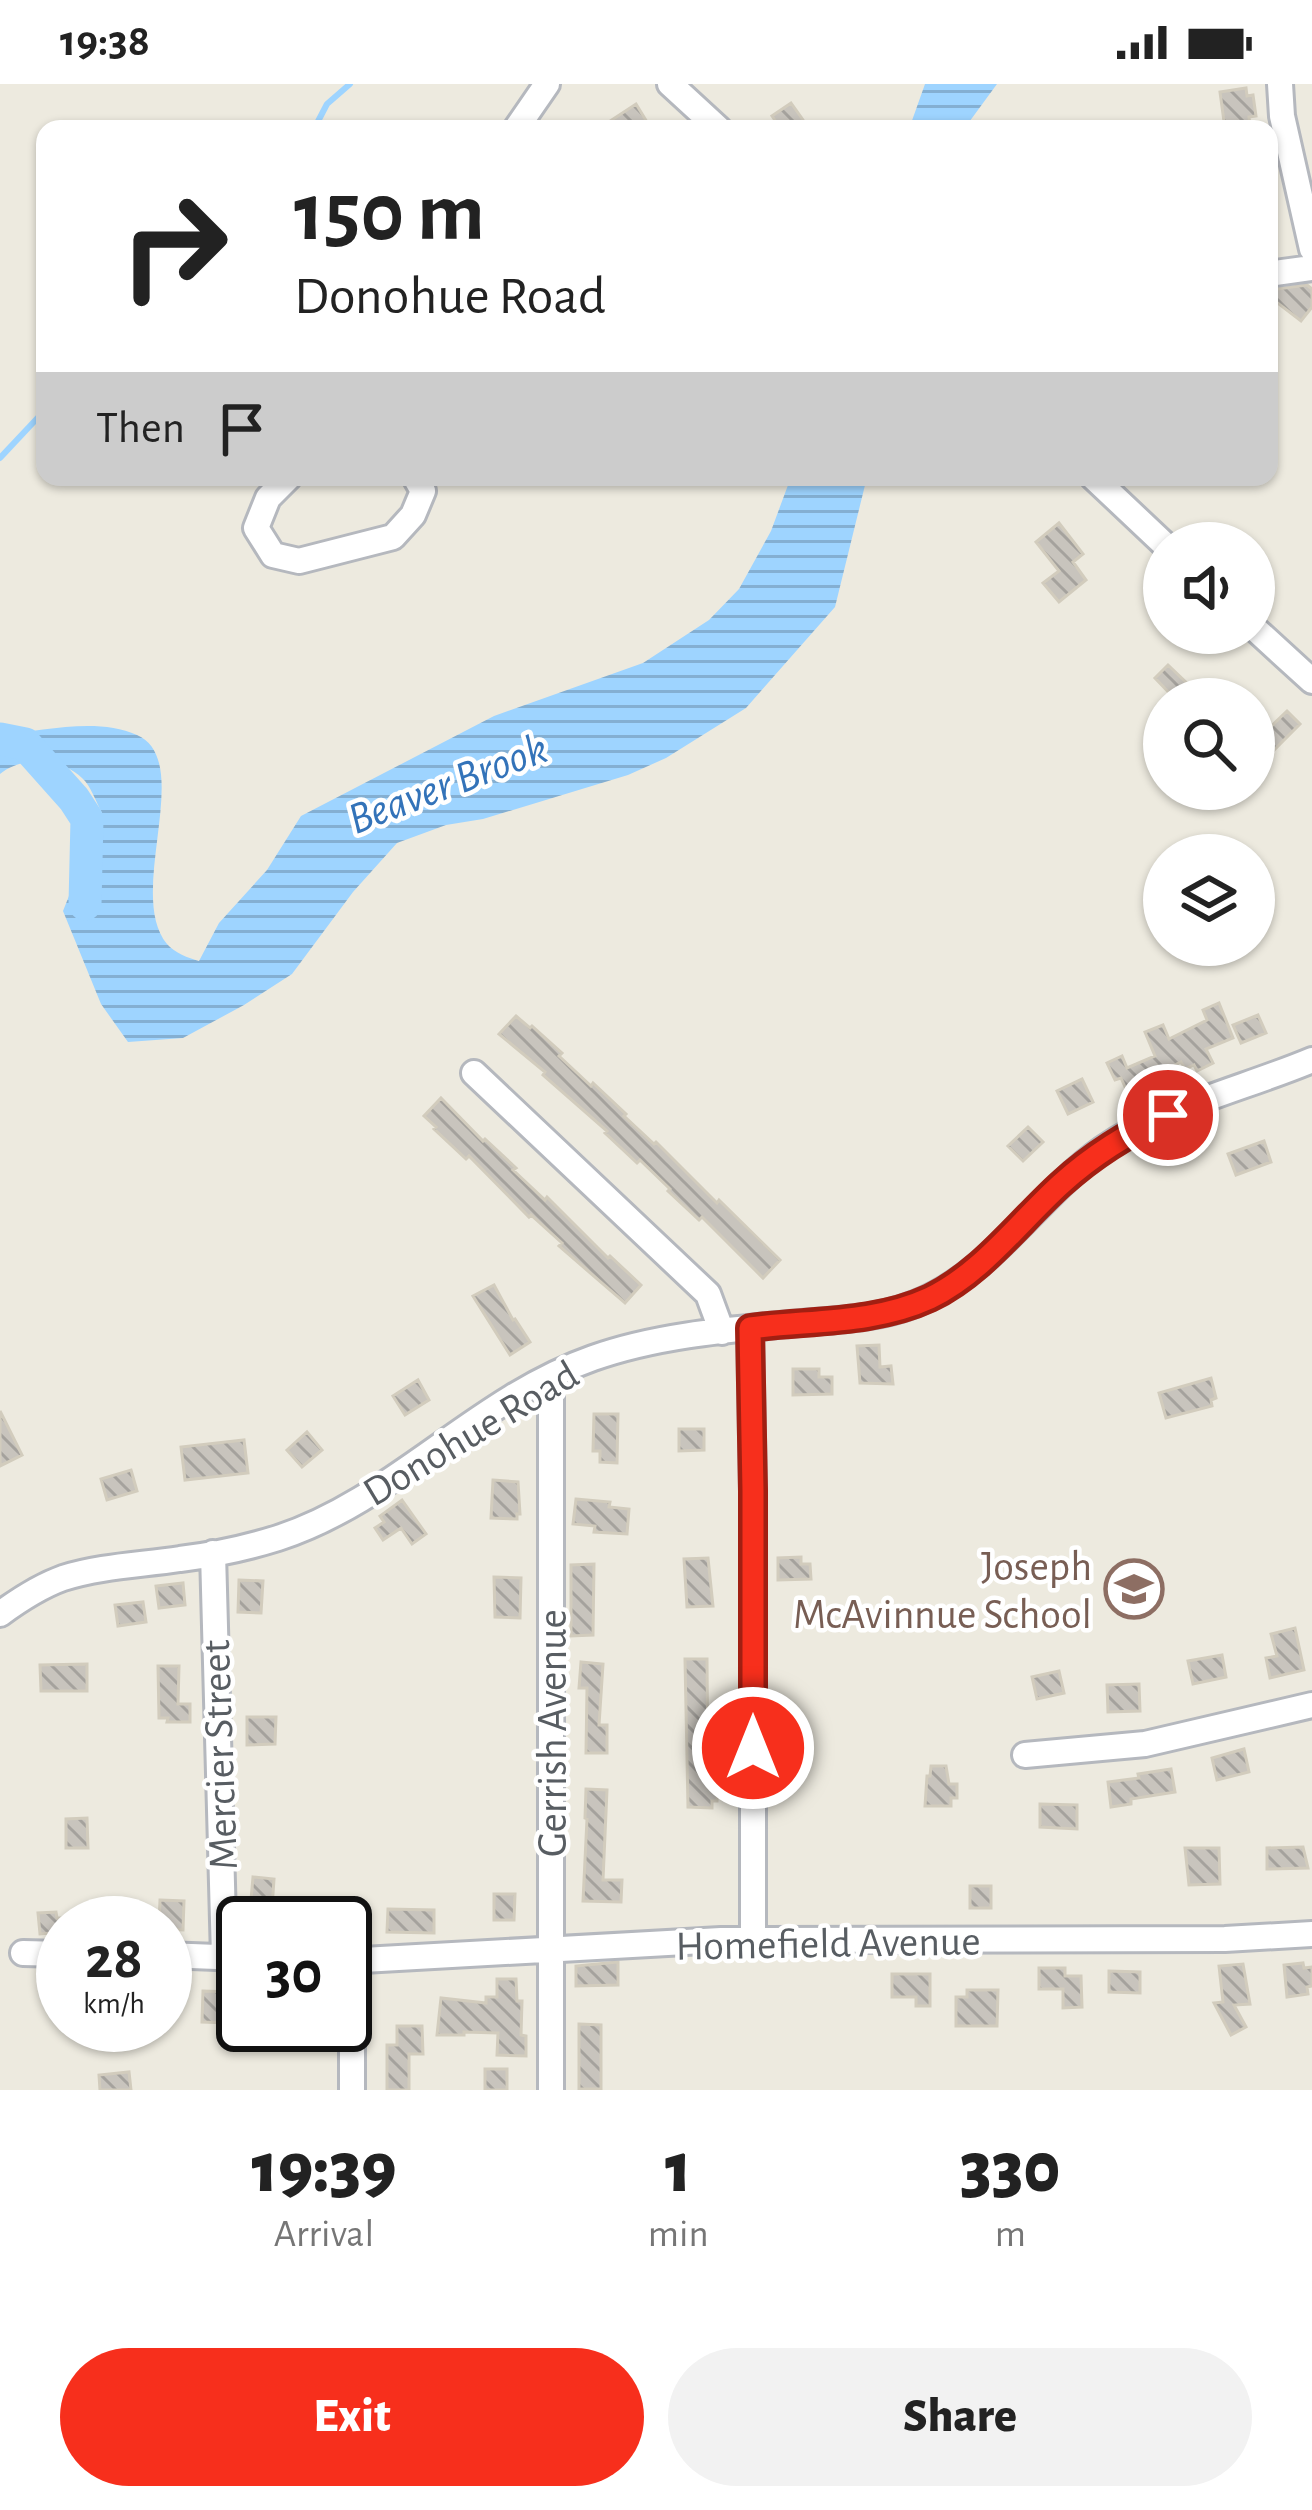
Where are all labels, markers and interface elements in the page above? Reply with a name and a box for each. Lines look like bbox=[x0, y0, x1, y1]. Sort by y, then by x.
text: 19:38 bbox=[60, 19, 150, 64]
icon: right bbox=[96, 168, 252, 324]
text: 150 m bbox=[294, 172, 485, 256]
text: Donohue Road bbox=[294, 270, 606, 324]
icon: arrive bbox=[209, 396, 275, 462]
text: Then bbox=[96, 406, 185, 451]
map controls bbox=[1143, 522, 1275, 966]
button: sound bbox=[1143, 522, 1275, 654]
button: search bbox=[1143, 678, 1275, 810]
water label: Beaver Brook bbox=[342, 726, 554, 843]
button: layers bbox=[1143, 834, 1275, 966]
pin bbox=[1117, 1064, 1219, 1166]
icon: arrive bbox=[1135, 1082, 1201, 1148]
street label: Donohue Road bbox=[356, 1353, 586, 1514]
place label: Joseph McAvinnue School bbox=[793, 1546, 1092, 1636]
school or university icon: Joseph McAvinnue School bbox=[1103, 1558, 1165, 1620]
street label: Gerrish Avenue bbox=[532, 1609, 574, 1857]
street label: Mercier Street bbox=[195, 1639, 245, 1871]
position arrow bbox=[690, 1685, 816, 1811]
speed limit sign: 30 bbox=[216, 1896, 372, 2052]
street label: Homefield Avenue bbox=[675, 1920, 981, 1968]
text: 28 bbox=[85, 1929, 143, 1989]
text: km/h bbox=[83, 1989, 145, 2019]
text: 19:39 bbox=[251, 2133, 396, 2205]
text: 1 bbox=[665, 2133, 691, 2205]
text: 330 bbox=[960, 2133, 1061, 2205]
text: Arrival bbox=[274, 2215, 374, 2254]
text: min bbox=[648, 2215, 709, 2254]
text: m bbox=[995, 2215, 1026, 2254]
button: Exit bbox=[60, 2348, 644, 2486]
button: Share bbox=[668, 2348, 1252, 2486]

